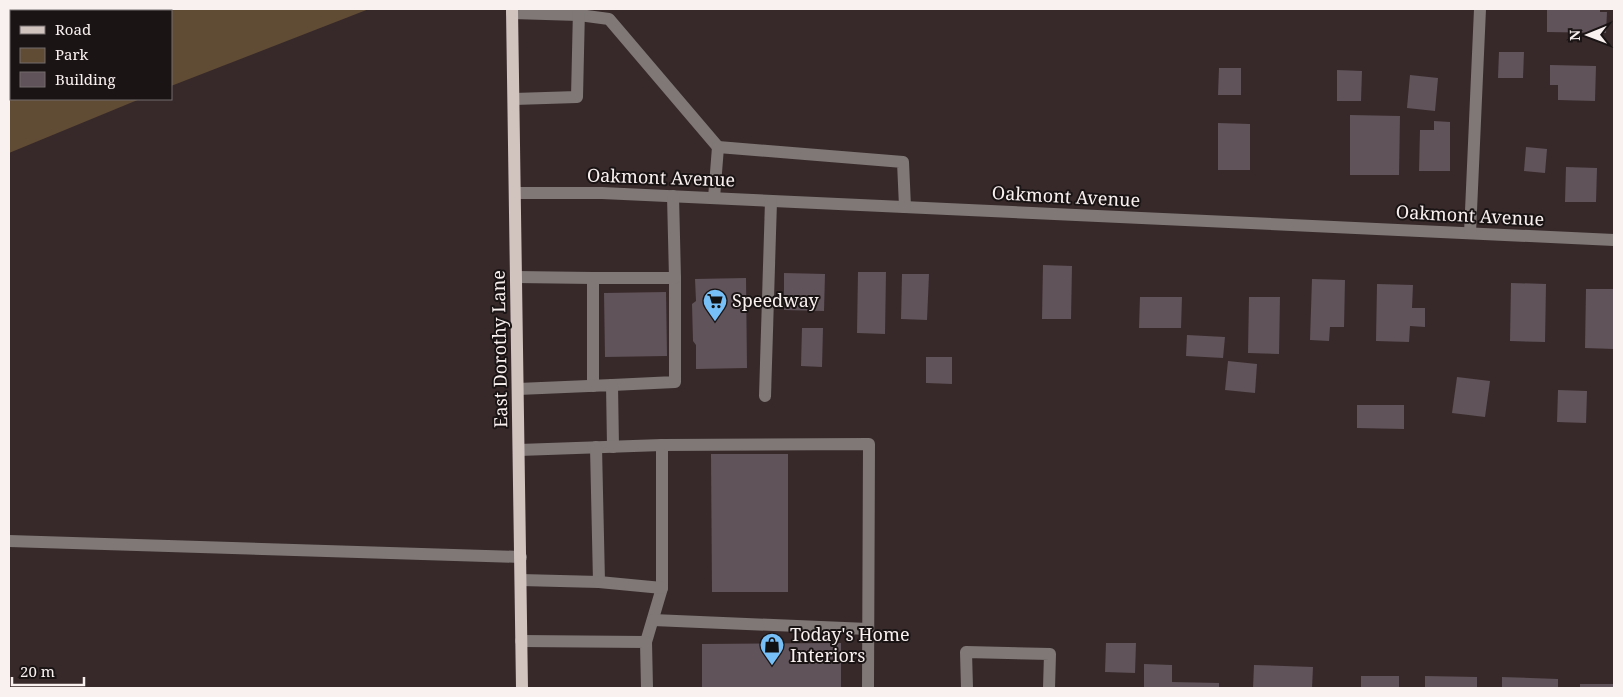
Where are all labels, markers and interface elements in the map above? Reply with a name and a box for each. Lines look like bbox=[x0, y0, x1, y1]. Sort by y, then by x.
legend bbox=[10, 10, 172, 100]
north arrow bbox=[1563, 10, 1613, 60]
text: Road bbox=[55, 19, 91, 39]
text: N bbox=[1565, 30, 1584, 41]
text: Park bbox=[55, 44, 89, 64]
text: Building bbox=[55, 69, 116, 89]
street label: Oakmont Avenue bbox=[586, 162, 736, 192]
street label: Oakmont Avenue bbox=[991, 180, 1141, 212]
street label: Oakmont Avenue bbox=[1395, 199, 1545, 231]
street label: East Dorothy Lane bbox=[486, 270, 512, 428]
supermarket icon: Speedway bbox=[702, 288, 728, 322]
place label: Speedway bbox=[732, 288, 819, 312]
place label: Today's Home Interiors bbox=[790, 622, 910, 667]
shop icon: Today's Home Interiors bbox=[759, 632, 785, 666]
scale bar bbox=[12, 654, 85, 686]
text: 20 m bbox=[20, 661, 55, 681]

